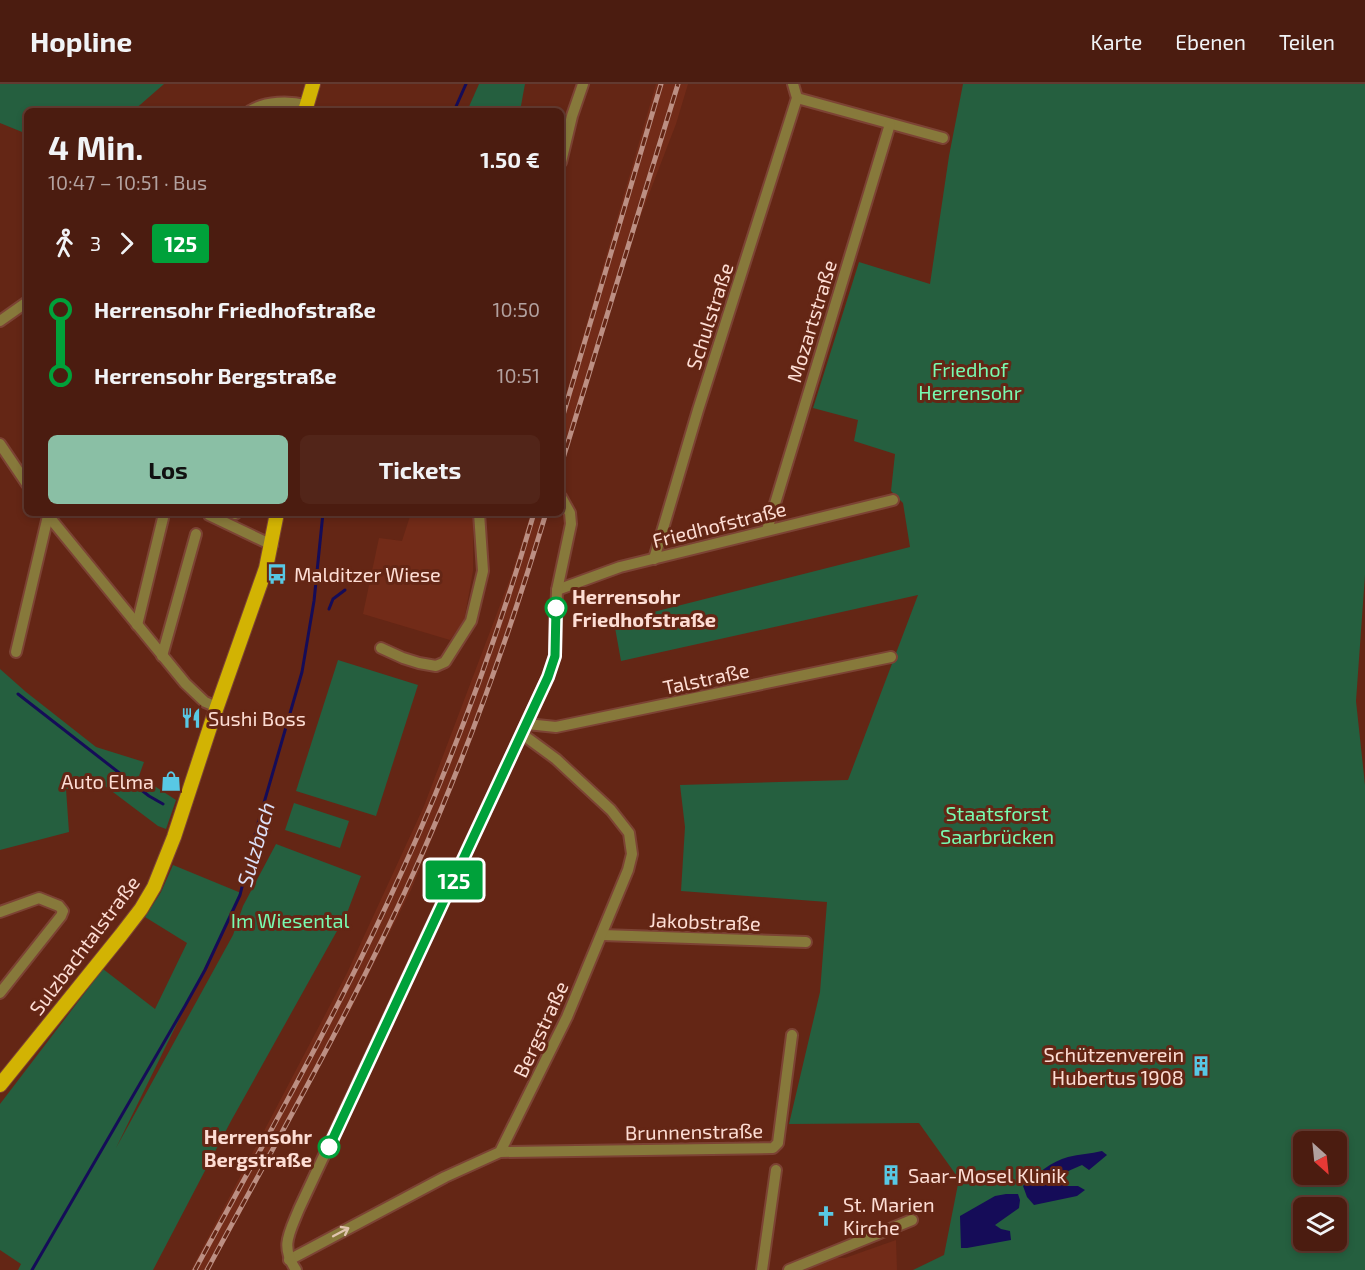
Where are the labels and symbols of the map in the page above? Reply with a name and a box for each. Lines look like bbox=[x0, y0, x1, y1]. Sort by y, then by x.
street label: Mozartstraße bbox=[781, 257, 841, 385]
street label: Schulstraße bbox=[680, 260, 738, 372]
park label: Friedhof Herrensohr bbox=[918, 357, 1022, 404]
street label: Friedhofstraße bbox=[650, 496, 788, 552]
bus stop icon: Malditzer Wiese bbox=[265, 562, 289, 586]
place label: Malditzer Wiese bbox=[294, 562, 441, 586]
place label: Herrensohr Friedhofstraße bbox=[572, 584, 716, 631]
marker: Herrensohr Friedhofstraße bbox=[545, 597, 567, 619]
street label: Talstraße bbox=[661, 657, 751, 699]
restaurant icon: Sushi Boss bbox=[179, 706, 203, 730]
place label: Sushi Boss bbox=[208, 706, 306, 730]
place label: Auto Elma bbox=[61, 769, 154, 793]
shop icon: Auto Elma bbox=[159, 769, 183, 793]
water label: Sulzbach bbox=[231, 799, 279, 889]
park label: Staatsforst Saarbrücken bbox=[940, 801, 1054, 848]
line badge: 125 bbox=[420, 860, 488, 900]
street label: Sulzbachtalstraße bbox=[24, 871, 144, 1019]
street label: Jakobstraße bbox=[649, 907, 761, 935]
park label: Im Wiesental bbox=[231, 908, 349, 932]
street label: Bergstraße bbox=[507, 977, 573, 1081]
place label: Schützenverein Hubertus 1908 bbox=[1044, 1042, 1184, 1089]
building icon: Schützenverein Hubertus 1908 bbox=[1189, 1054, 1213, 1078]
street label: Brunnenstraße bbox=[625, 1118, 763, 1144]
place label: Herrensohr Bergstraße bbox=[204, 1124, 312, 1171]
north arrow bbox=[1293, 1131, 1347, 1185]
marker: Herrensohr Bergstraße bbox=[318, 1136, 340, 1158]
building icon: Saar-Mosel Klinik bbox=[879, 1163, 903, 1187]
place label: Saar-Mosel Klinik bbox=[908, 1163, 1066, 1187]
place label: St. Marien Kirche bbox=[843, 1192, 935, 1239]
church icon: St. Marien Kirche bbox=[814, 1204, 838, 1228]
one-way arrow bbox=[332, 1226, 349, 1238]

